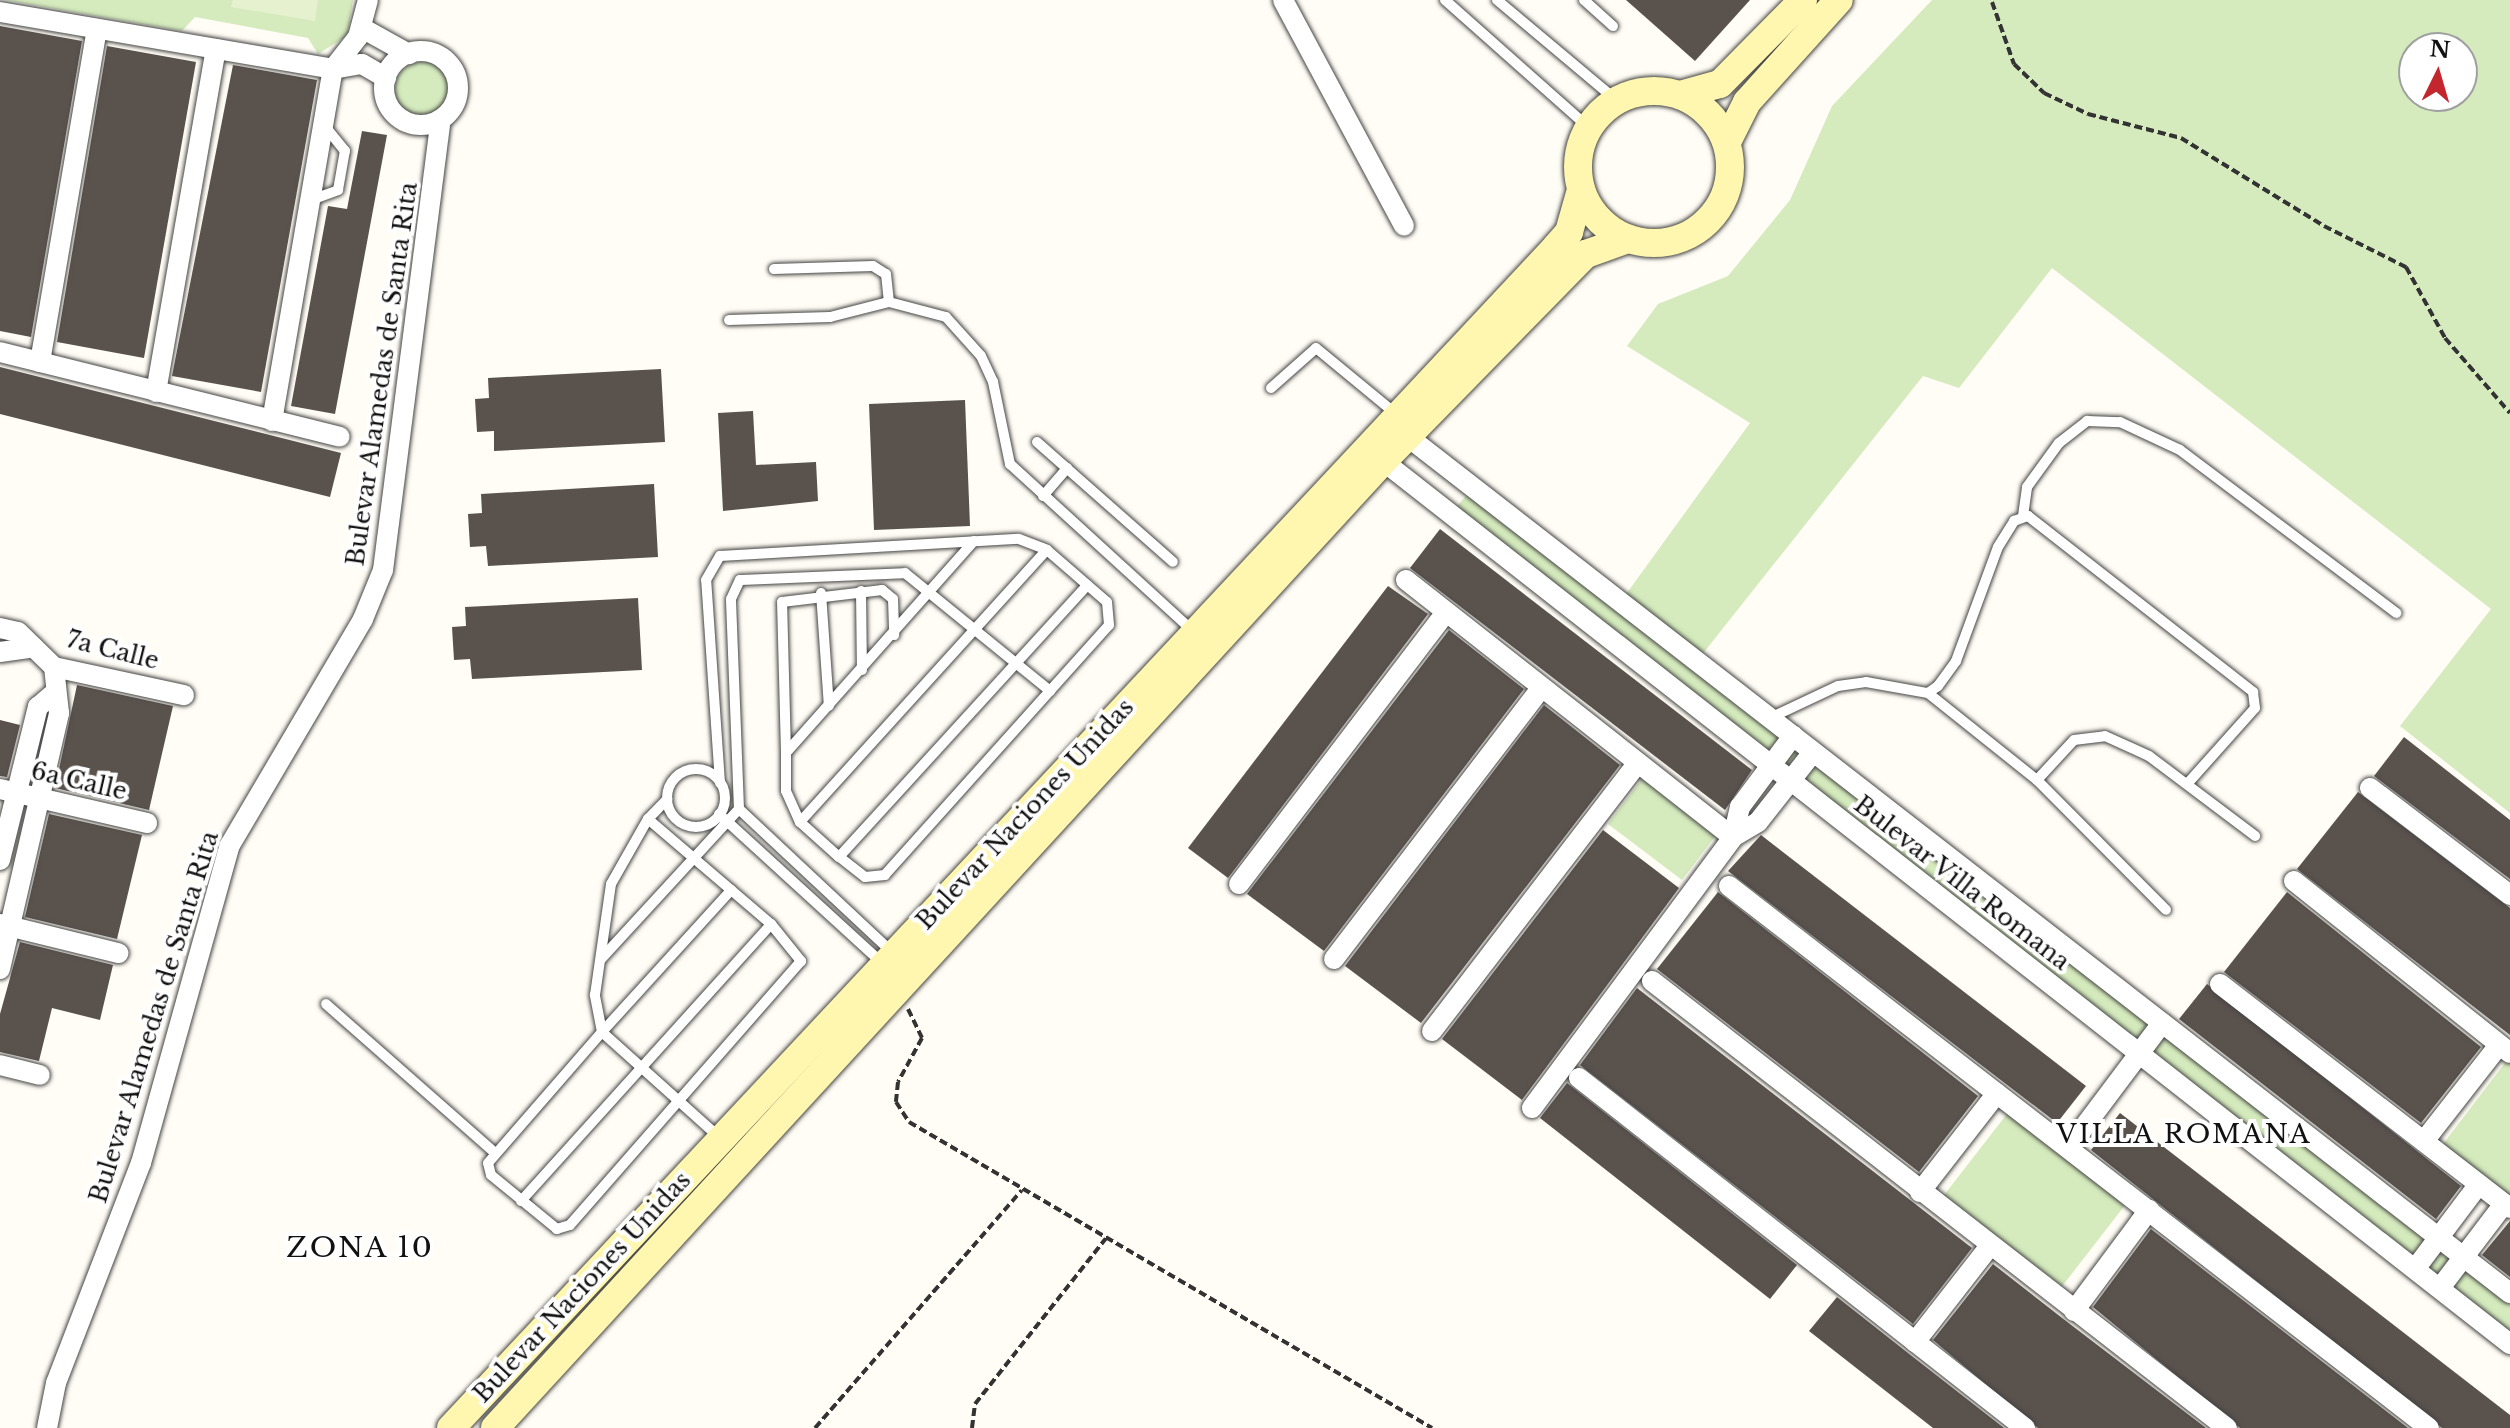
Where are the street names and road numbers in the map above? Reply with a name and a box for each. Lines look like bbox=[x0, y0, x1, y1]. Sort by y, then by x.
street label: Bulevar Alamedas de Santa Rita bbox=[341, 179, 423, 569]
street label: 7a Calle bbox=[64, 625, 162, 675]
street label: Bulevar Naciones Unidas bbox=[910, 692, 1140, 936]
street label: 6a Calle bbox=[28, 756, 130, 806]
street label: Bulevar Villa Romana bbox=[1848, 789, 2076, 977]
street label: Bulevar Alamedas de Santa Rita bbox=[83, 827, 225, 1207]
street label: Bulevar Naciones Unidas bbox=[467, 1165, 697, 1409]

